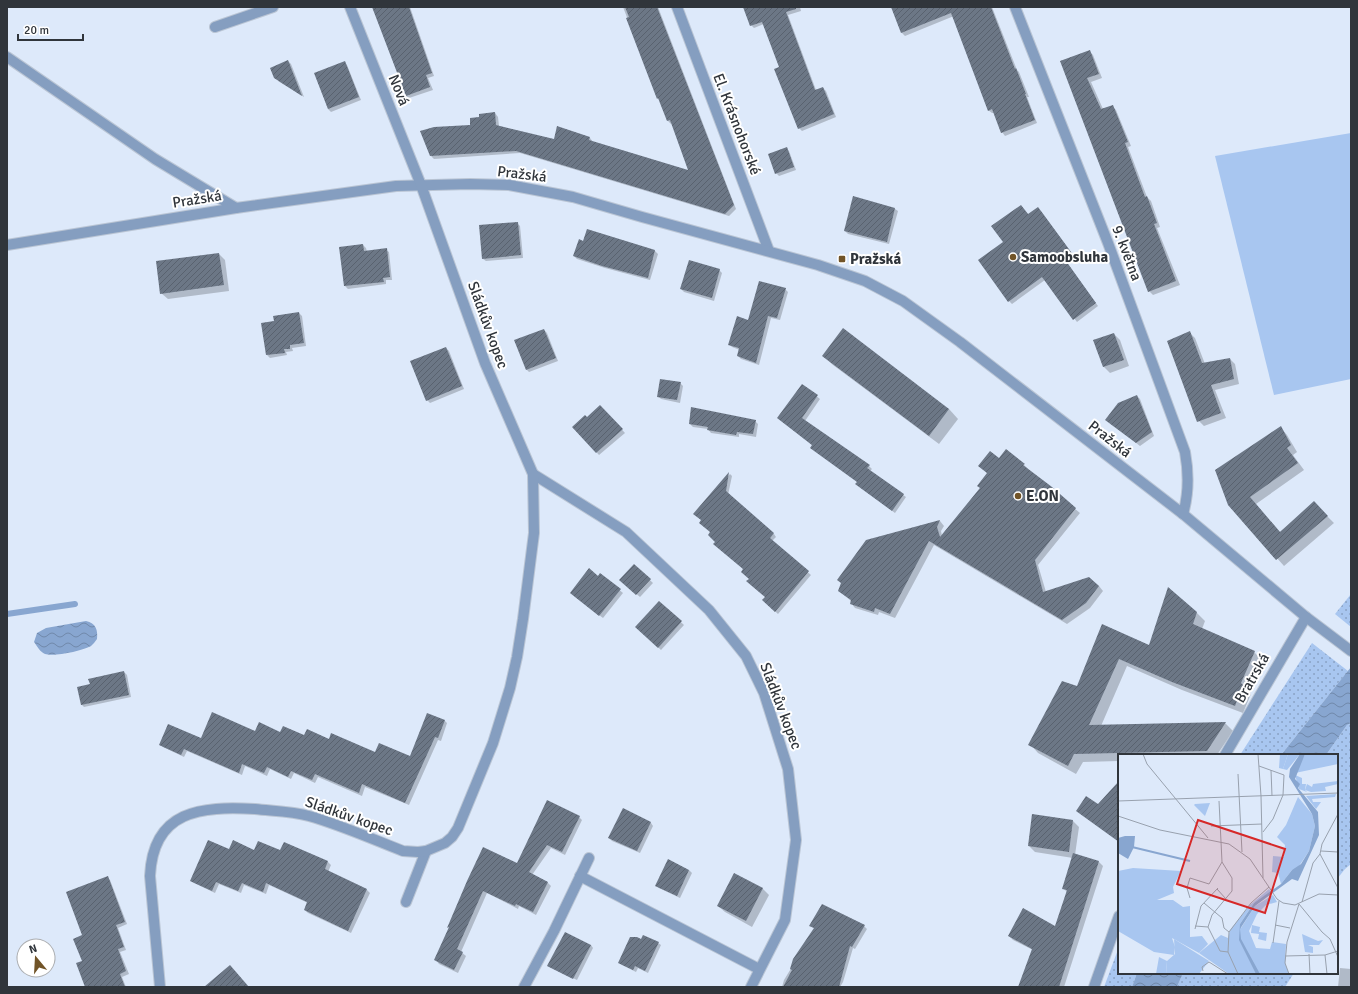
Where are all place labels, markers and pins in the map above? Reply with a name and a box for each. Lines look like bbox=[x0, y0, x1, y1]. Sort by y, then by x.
place label: Samoobsluha bbox=[1021, 248, 1108, 266]
place label: Pražská bbox=[850, 250, 901, 268]
marker: Samoobsluha bbox=[1008, 252, 1018, 262]
marker: Pražská bbox=[837, 254, 847, 264]
place label: E.ON bbox=[1026, 487, 1059, 505]
marker: E.ON bbox=[1013, 491, 1023, 501]

